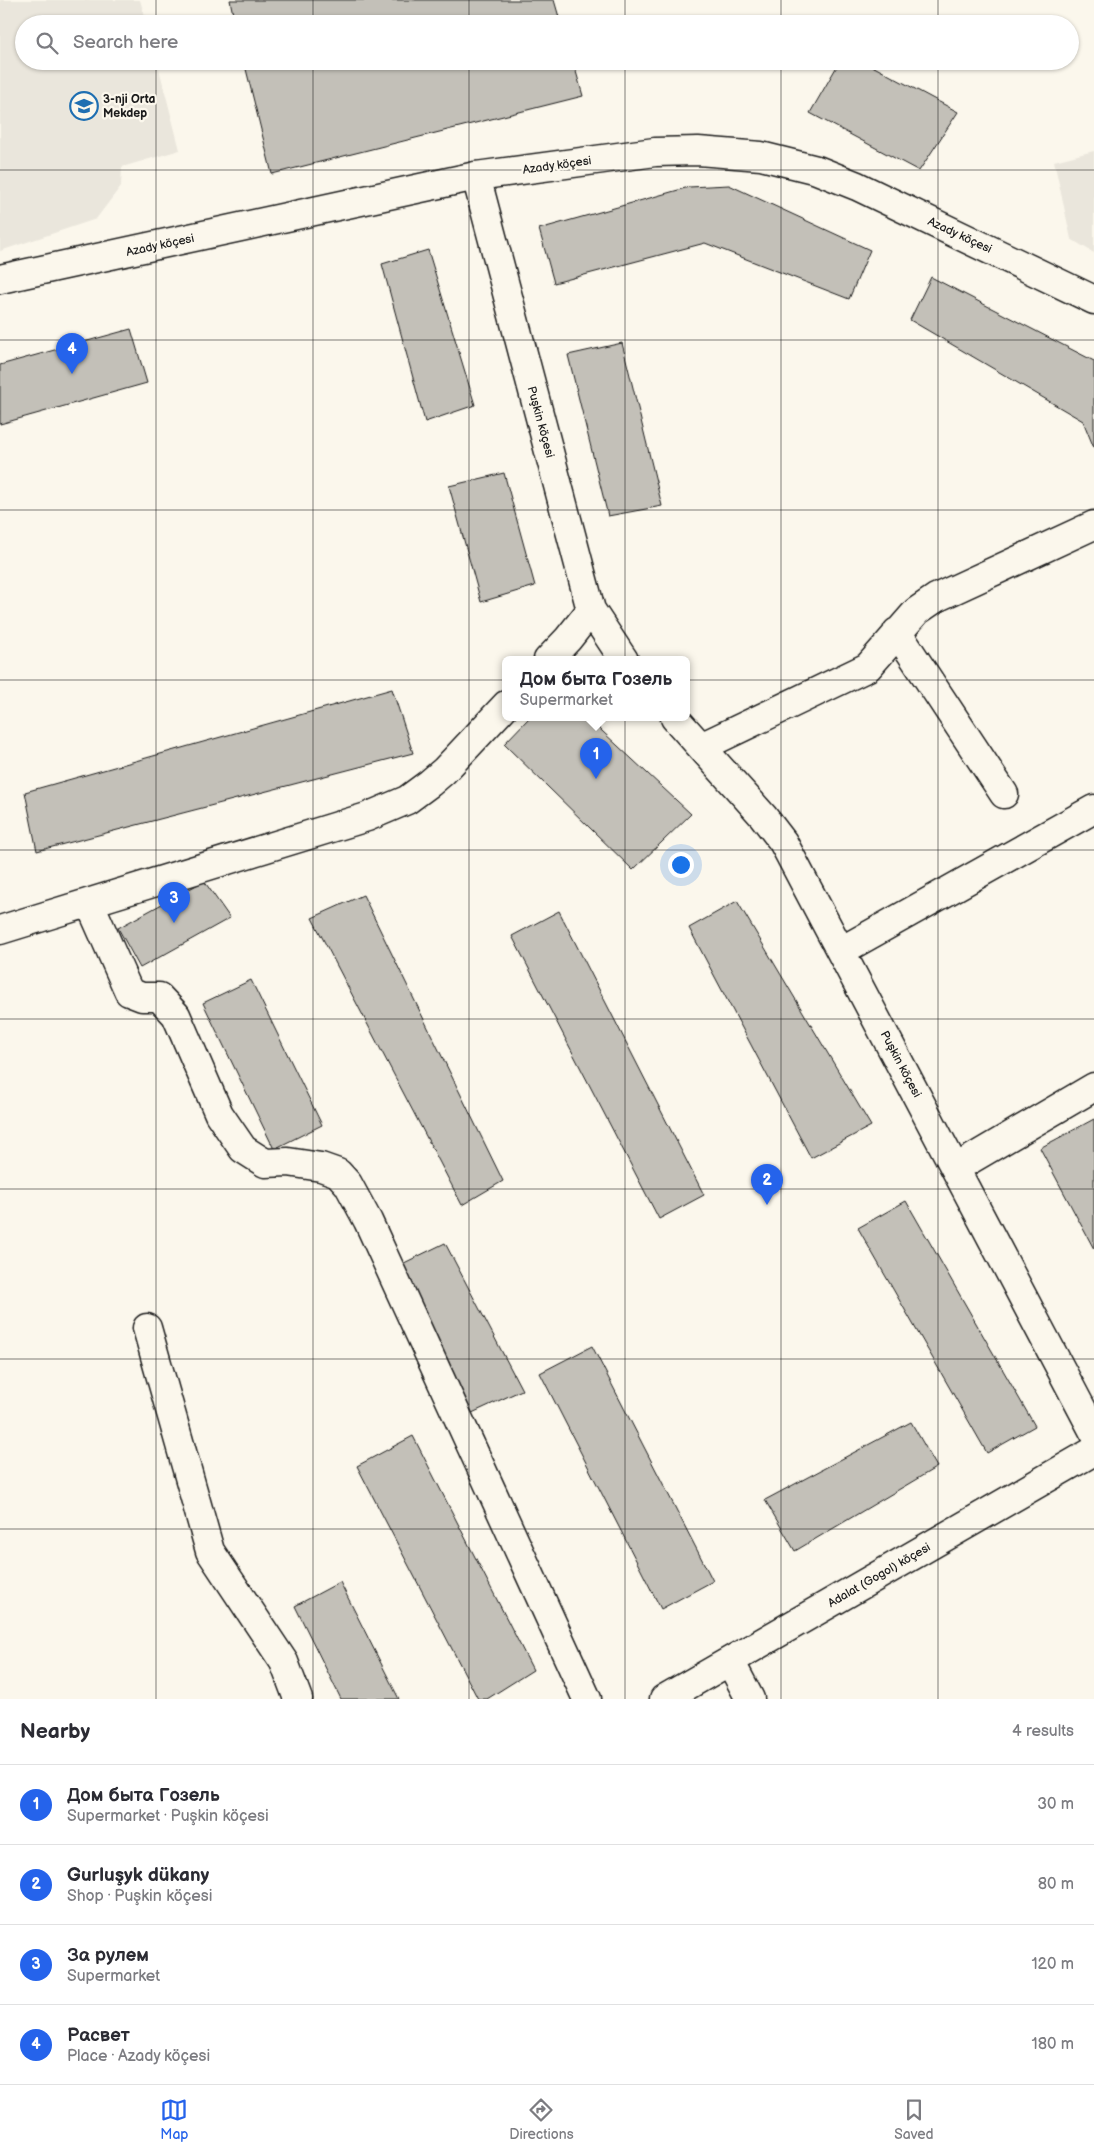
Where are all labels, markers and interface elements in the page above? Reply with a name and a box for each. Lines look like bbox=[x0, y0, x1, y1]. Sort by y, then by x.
search box bbox=[15, 15, 1079, 70]
icon: search bbox=[33, 29, 61, 57]
text: Search here bbox=[73, 31, 178, 54]
school or university icon: 3-nji Orta Mekdep bbox=[69, 91, 99, 121]
place label: 3-nji Orta Mekdep bbox=[103, 92, 155, 121]
street label: Azady köçesi bbox=[522, 153, 593, 178]
street label: Azady köçesi bbox=[925, 214, 994, 257]
street label: Azady köçesi bbox=[125, 231, 196, 260]
pin: 4 bbox=[56, 333, 88, 374]
street label: Puşkin köçesi bbox=[524, 385, 557, 460]
popup bbox=[502, 656, 690, 721]
text: Дом быта Гозель bbox=[520, 668, 672, 691]
text: Supermarket bbox=[520, 691, 613, 710]
pin: 1 bbox=[580, 738, 612, 779]
your location bbox=[668, 852, 694, 878]
pin: 3 bbox=[158, 882, 190, 923]
street label: Puşkin köçesi bbox=[877, 1028, 925, 1100]
pin: 2 bbox=[751, 1164, 783, 1205]
street label: Adalat (Gogol) köçesi bbox=[825, 1540, 933, 1611]
text: Nearby bbox=[20, 1719, 90, 1744]
text: 4 results bbox=[1012, 1722, 1074, 1741]
text: Дом быта Гозель bbox=[67, 1784, 220, 1807]
text: 1 bbox=[33, 1795, 39, 1814]
text: 30 m bbox=[1037, 1795, 1074, 1814]
text: Supermarket · Puşkin köçesi bbox=[67, 1807, 269, 1826]
text: Gurluşyk dükany bbox=[67, 1864, 209, 1887]
text: 2 bbox=[31, 1875, 41, 1894]
text: 80 m bbox=[1038, 1875, 1074, 1894]
text: Shop · Puşkin köçesi bbox=[67, 1887, 212, 1906]
text: За рулем bbox=[67, 1944, 149, 1967]
text: 3 bbox=[31, 1955, 41, 1974]
text: 120 m bbox=[1031, 1955, 1074, 1974]
text: Supermarket bbox=[67, 1967, 160, 1986]
text: Расвет bbox=[67, 2024, 130, 2047]
text: 4 bbox=[31, 2035, 41, 2054]
text: 180 m bbox=[1032, 2035, 1074, 2054]
text: Place · Azady köçesi bbox=[67, 2047, 210, 2066]
tab: Map bbox=[160, 2096, 189, 2143]
tab: Directions bbox=[509, 2096, 574, 2143]
tab: Saved bbox=[894, 2096, 934, 2143]

